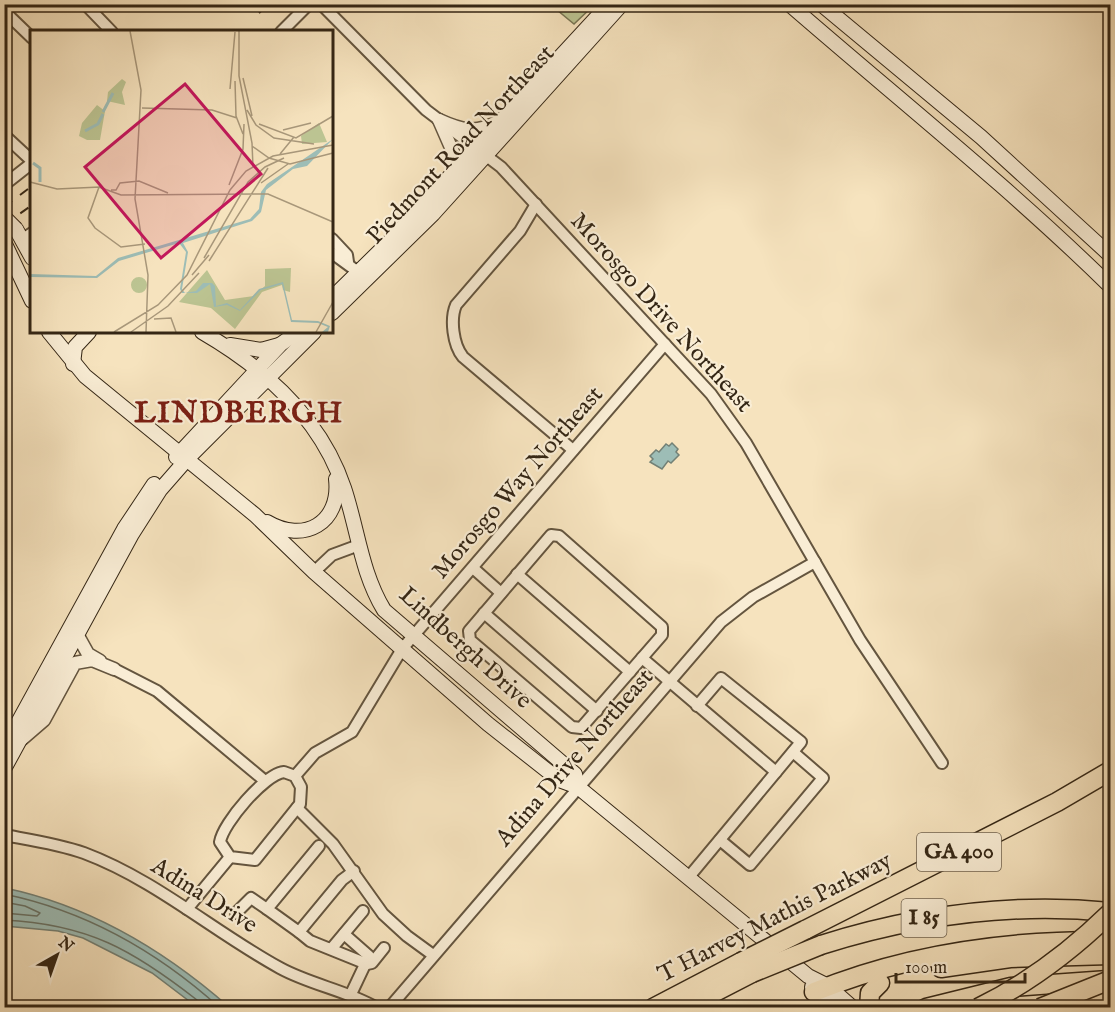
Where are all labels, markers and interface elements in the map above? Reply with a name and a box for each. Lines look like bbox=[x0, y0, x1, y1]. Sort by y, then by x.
inset map bbox=[30, 30, 333, 333]
street label: Piedmont Road Northeast bbox=[360, 39, 562, 251]
street label: Morosgo Drive Northeast bbox=[563, 207, 759, 419]
street label: Morosgo Way Northeast bbox=[426, 380, 610, 586]
district label: LINDBERGH bbox=[134, 395, 344, 433]
street label: Lindbergh Drive bbox=[392, 580, 538, 716]
street label: Adina Drive Northeast bbox=[489, 663, 661, 854]
road number: GA 400 bbox=[917, 833, 1001, 871]
street label: T Harvey Mathis Parkway bbox=[653, 845, 897, 990]
street label: Adina Drive bbox=[144, 851, 263, 941]
road number: I 85 bbox=[902, 899, 946, 937]
north arrow bbox=[27, 925, 87, 985]
text: N bbox=[53, 932, 77, 957]
scale bar bbox=[896, 946, 1025, 984]
text: 100 m bbox=[905, 957, 947, 980]

